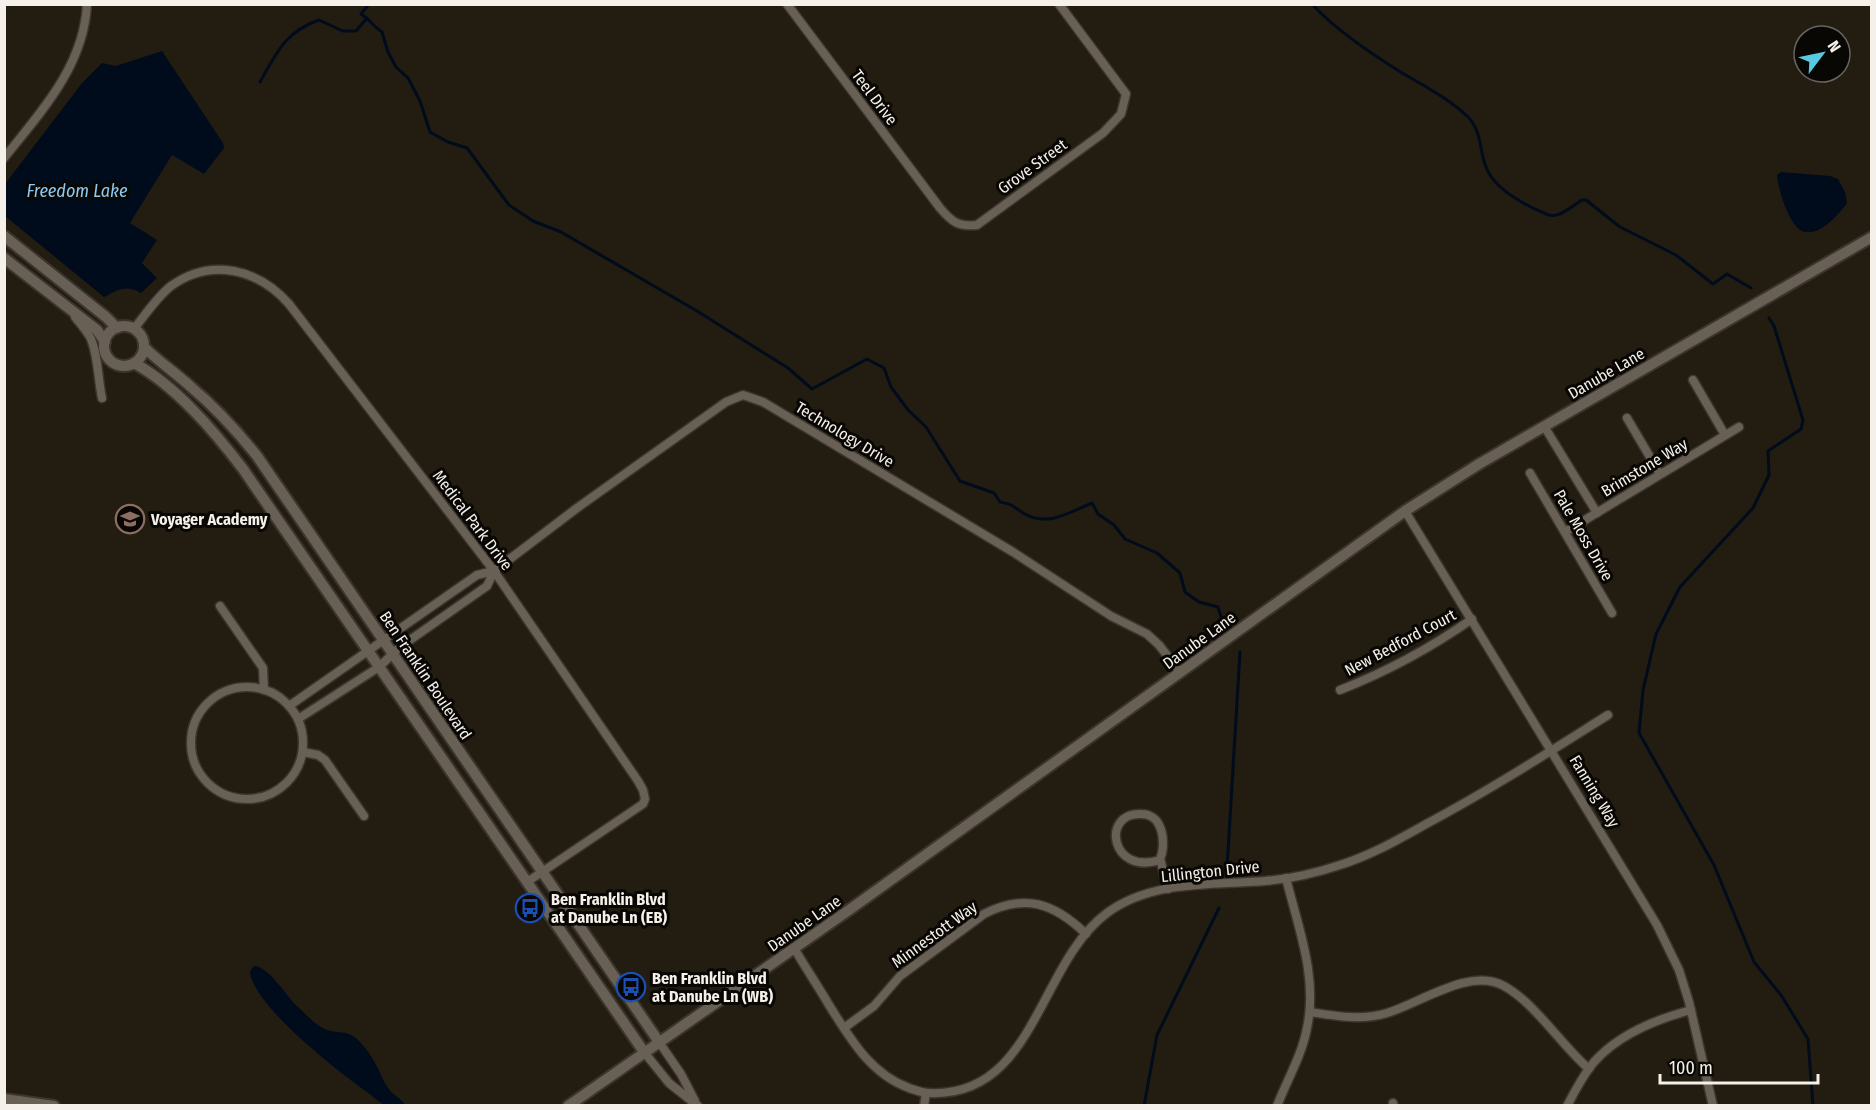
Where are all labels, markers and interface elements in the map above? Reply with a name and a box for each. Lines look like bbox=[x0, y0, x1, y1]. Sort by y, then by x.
north arrow bbox=[1792, 24, 1852, 84]
text: N bbox=[1824, 37, 1845, 55]
street label: Teel Drive bbox=[848, 66, 902, 129]
street label: Grove Street bbox=[994, 135, 1071, 198]
water label: Freedom Lake bbox=[27, 180, 128, 202]
street label: Danube Lane bbox=[1565, 344, 1648, 403]
street label: Technology Drive bbox=[792, 398, 897, 471]
street label: Brimstone Way bbox=[1598, 434, 1692, 501]
street label: Medical Park Drive bbox=[429, 467, 516, 574]
street label: Pale Moss Drive bbox=[1550, 486, 1617, 584]
school or university icon: Voyager Academy bbox=[114, 503, 146, 535]
place label: Voyager Academy bbox=[150, 510, 268, 529]
street label: New Bedford Court bbox=[1341, 605, 1460, 680]
street label: Ben Franklin Boulevard bbox=[376, 608, 476, 743]
street label: Danube Lane bbox=[1159, 608, 1239, 673]
street label: Fanning Way bbox=[1566, 752, 1624, 831]
street label: Lillington Drive bbox=[1160, 857, 1260, 886]
place label: Ben Franklin Blvd at Danube Ln (EB) bbox=[551, 890, 667, 927]
street label: Danube Lane bbox=[764, 891, 845, 956]
bus stop icon: Ben Franklin Blvd at Danube Ln (EB) bbox=[514, 892, 546, 924]
street label: Minnestott Way bbox=[888, 897, 981, 972]
place label: Ben Franklin Blvd at Danube Ln (WB) bbox=[652, 969, 773, 1006]
bus stop icon: Ben Franklin Blvd at Danube Ln (WB) bbox=[615, 971, 647, 1003]
scale bar bbox=[1660, 1047, 1818, 1085]
text: 100 m bbox=[1669, 1057, 1713, 1079]

